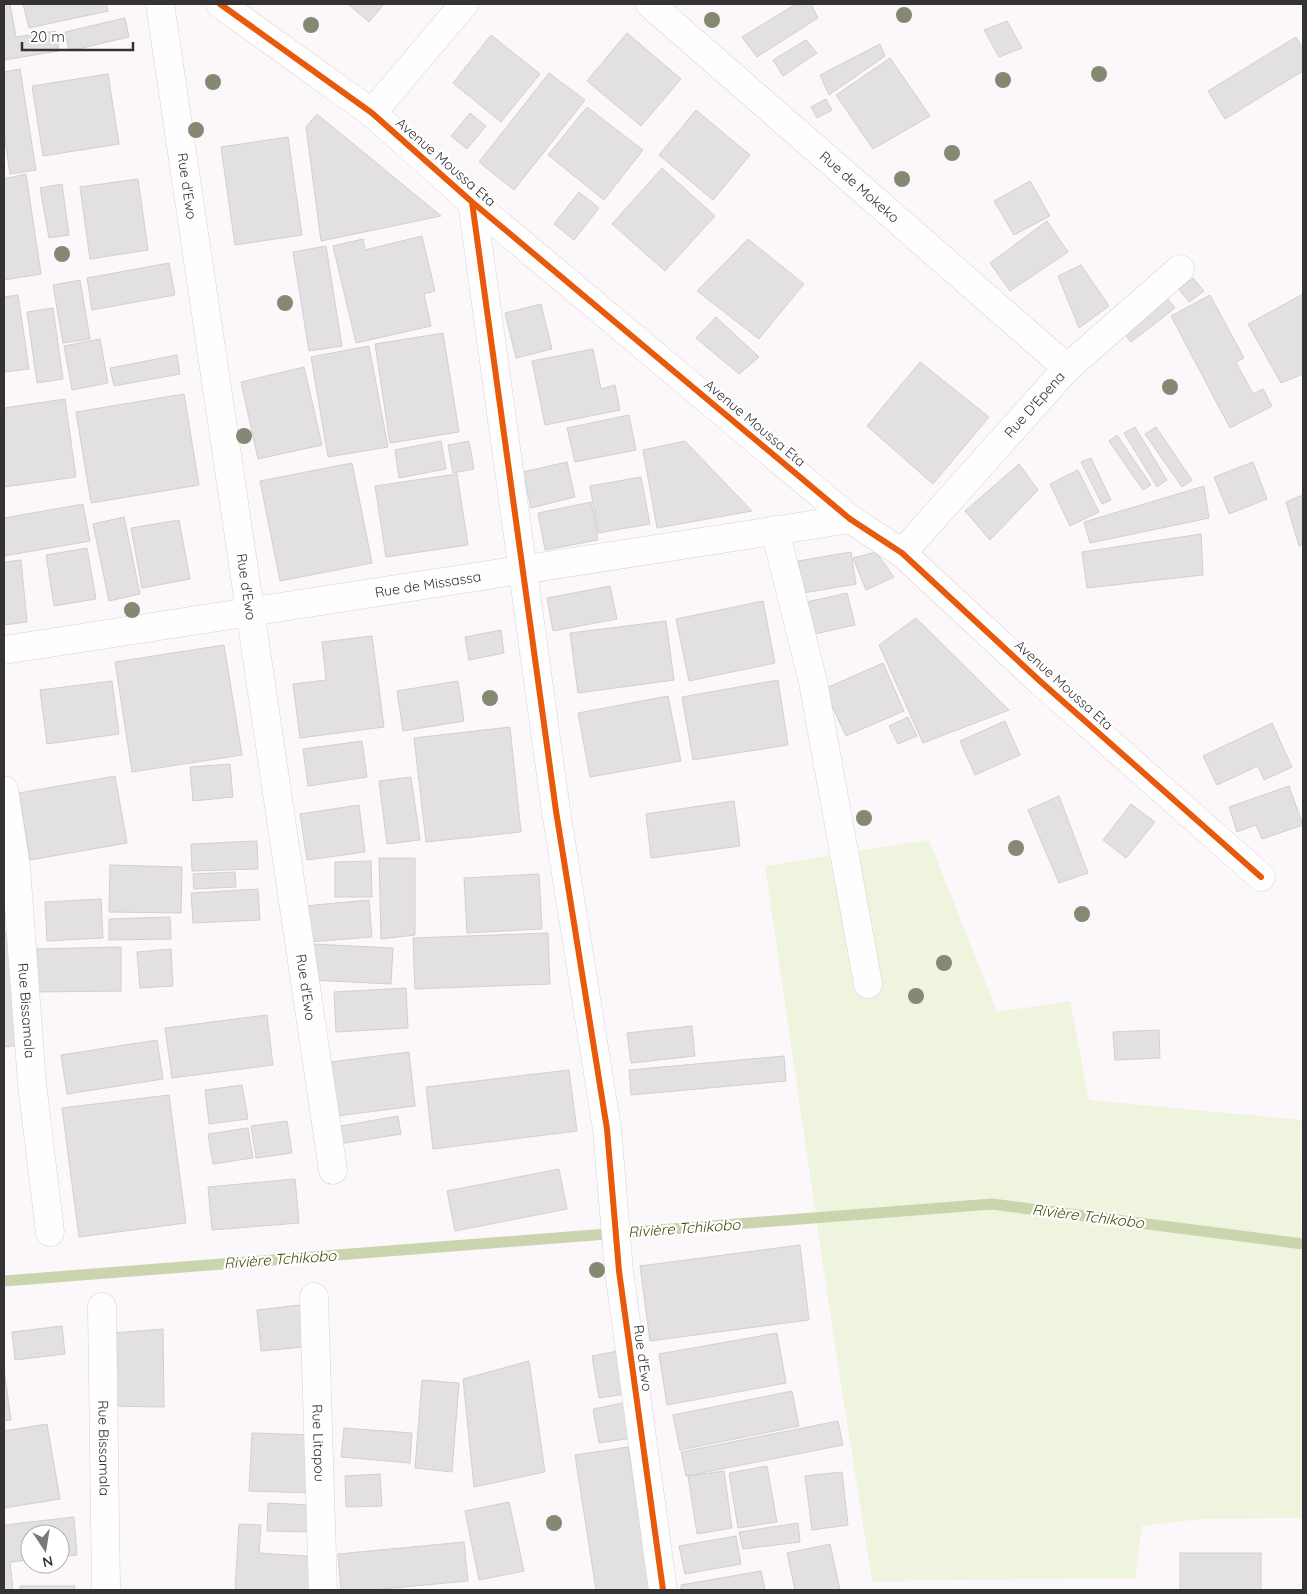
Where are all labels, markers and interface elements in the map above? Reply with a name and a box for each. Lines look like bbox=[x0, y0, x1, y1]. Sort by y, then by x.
scale bar bbox=[22, 20, 134, 52]
text: 20 m bbox=[30, 27, 65, 46]
street label: Avenue Moussa Eta bbox=[392, 114, 500, 210]
street label: Rue de Mokeko bbox=[816, 147, 903, 226]
street label: Rue d'Ewo bbox=[173, 151, 201, 221]
street label: Rue D'Epena bbox=[1000, 368, 1069, 441]
street label: Avenue Moussa Eta bbox=[701, 375, 809, 471]
street label: Rue d'Ewo bbox=[233, 552, 260, 621]
street label: Rue de Missassa bbox=[374, 567, 482, 601]
street label: Avenue Moussa Eta bbox=[1011, 636, 1117, 734]
street label: Rue d'Ewo bbox=[292, 953, 320, 1022]
street label: Rue Bissamala bbox=[14, 962, 39, 1059]
water label: Rivière Tchikobo bbox=[1031, 1200, 1146, 1232]
water label: Rivière Tchikobo bbox=[627, 1215, 742, 1241]
water label: Rivière Tchikobo bbox=[223, 1246, 338, 1272]
street label: Rue d'Ewo bbox=[629, 1324, 657, 1392]
street label: Rue Bissamala bbox=[94, 1400, 114, 1496]
street label: Rue Litapou bbox=[308, 1404, 329, 1482]
north arrow bbox=[20, 1524, 70, 1574]
text: N bbox=[41, 1552, 55, 1572]

